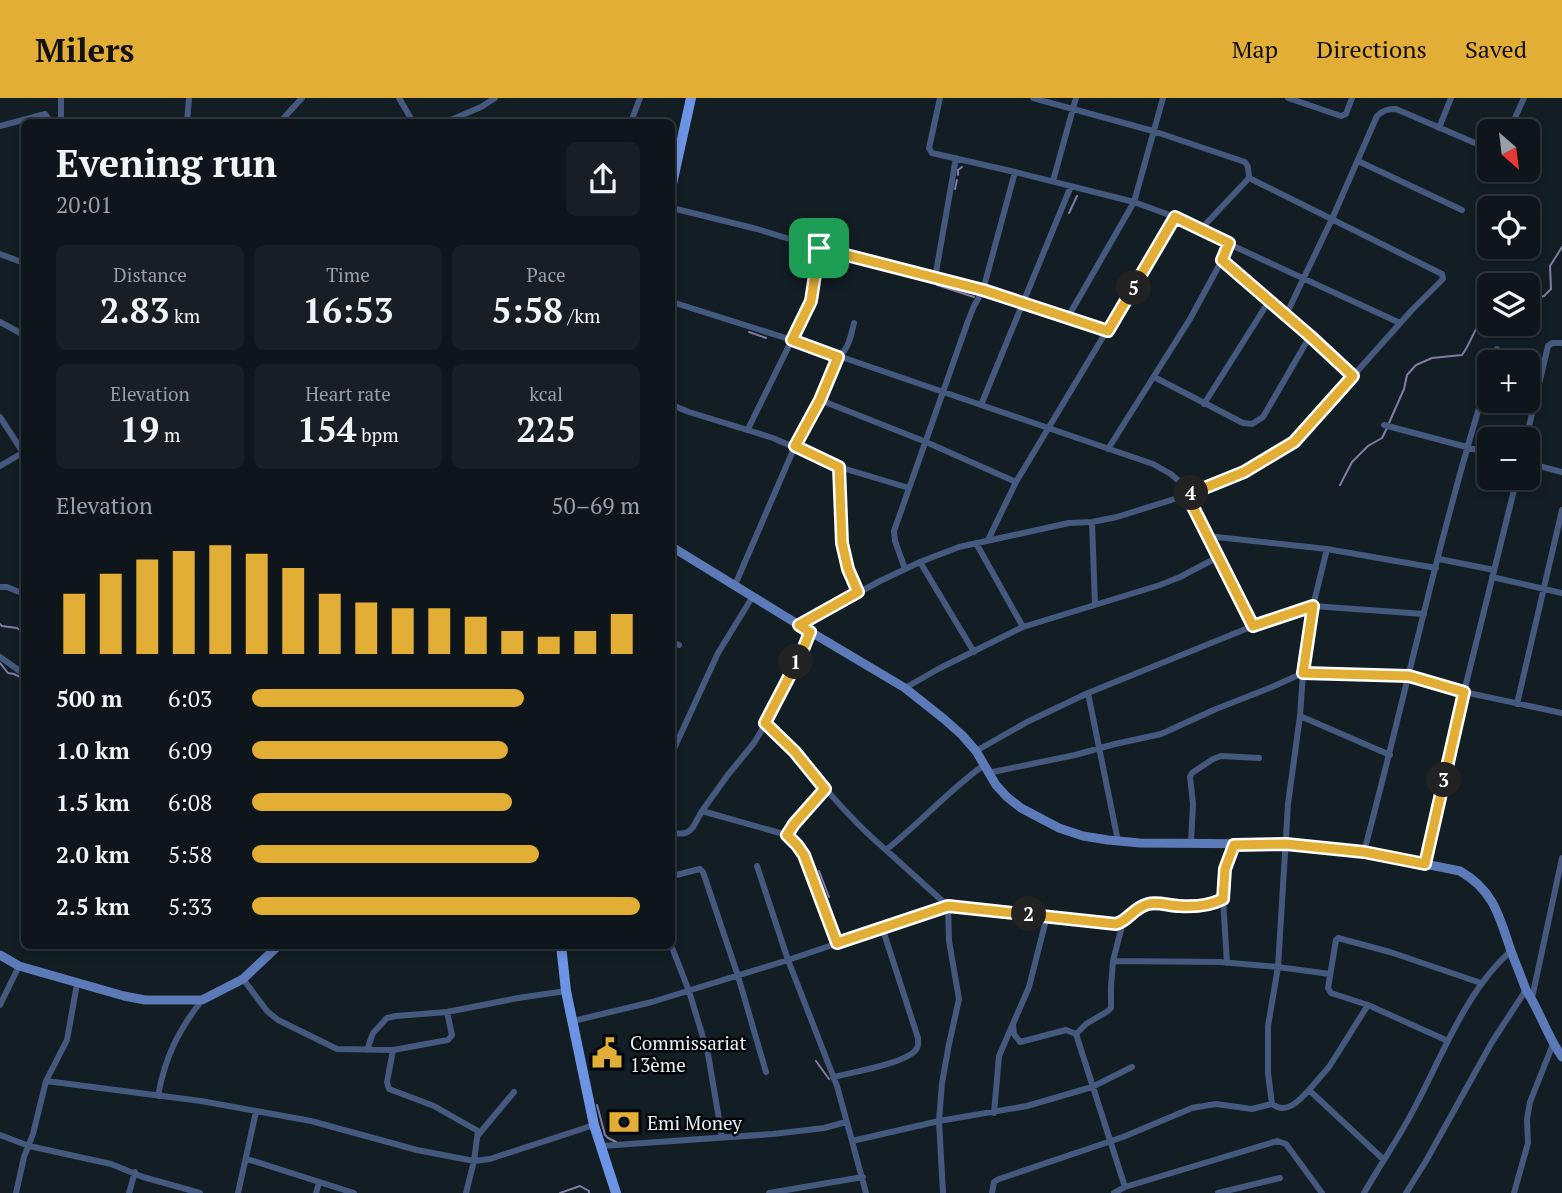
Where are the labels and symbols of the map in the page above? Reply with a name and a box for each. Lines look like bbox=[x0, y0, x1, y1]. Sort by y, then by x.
north arrow bbox=[1477, 119, 1540, 182]
pin bbox=[789, 218, 849, 278]
pin: 5 bbox=[1116, 270, 1152, 306]
pin: 4 bbox=[1174, 476, 1208, 510]
pin: 1 bbox=[778, 644, 814, 680]
pin: 3 bbox=[1426, 762, 1462, 798]
pin: 2 bbox=[1012, 896, 1046, 932]
place label: Commissariat 13ème bbox=[630, 1030, 747, 1077]
public building icon: Commissariat 13ème bbox=[590, 1036, 624, 1070]
bank icon: Emi Money bbox=[607, 1105, 641, 1139]
place label: Emi Money bbox=[647, 1110, 742, 1135]

